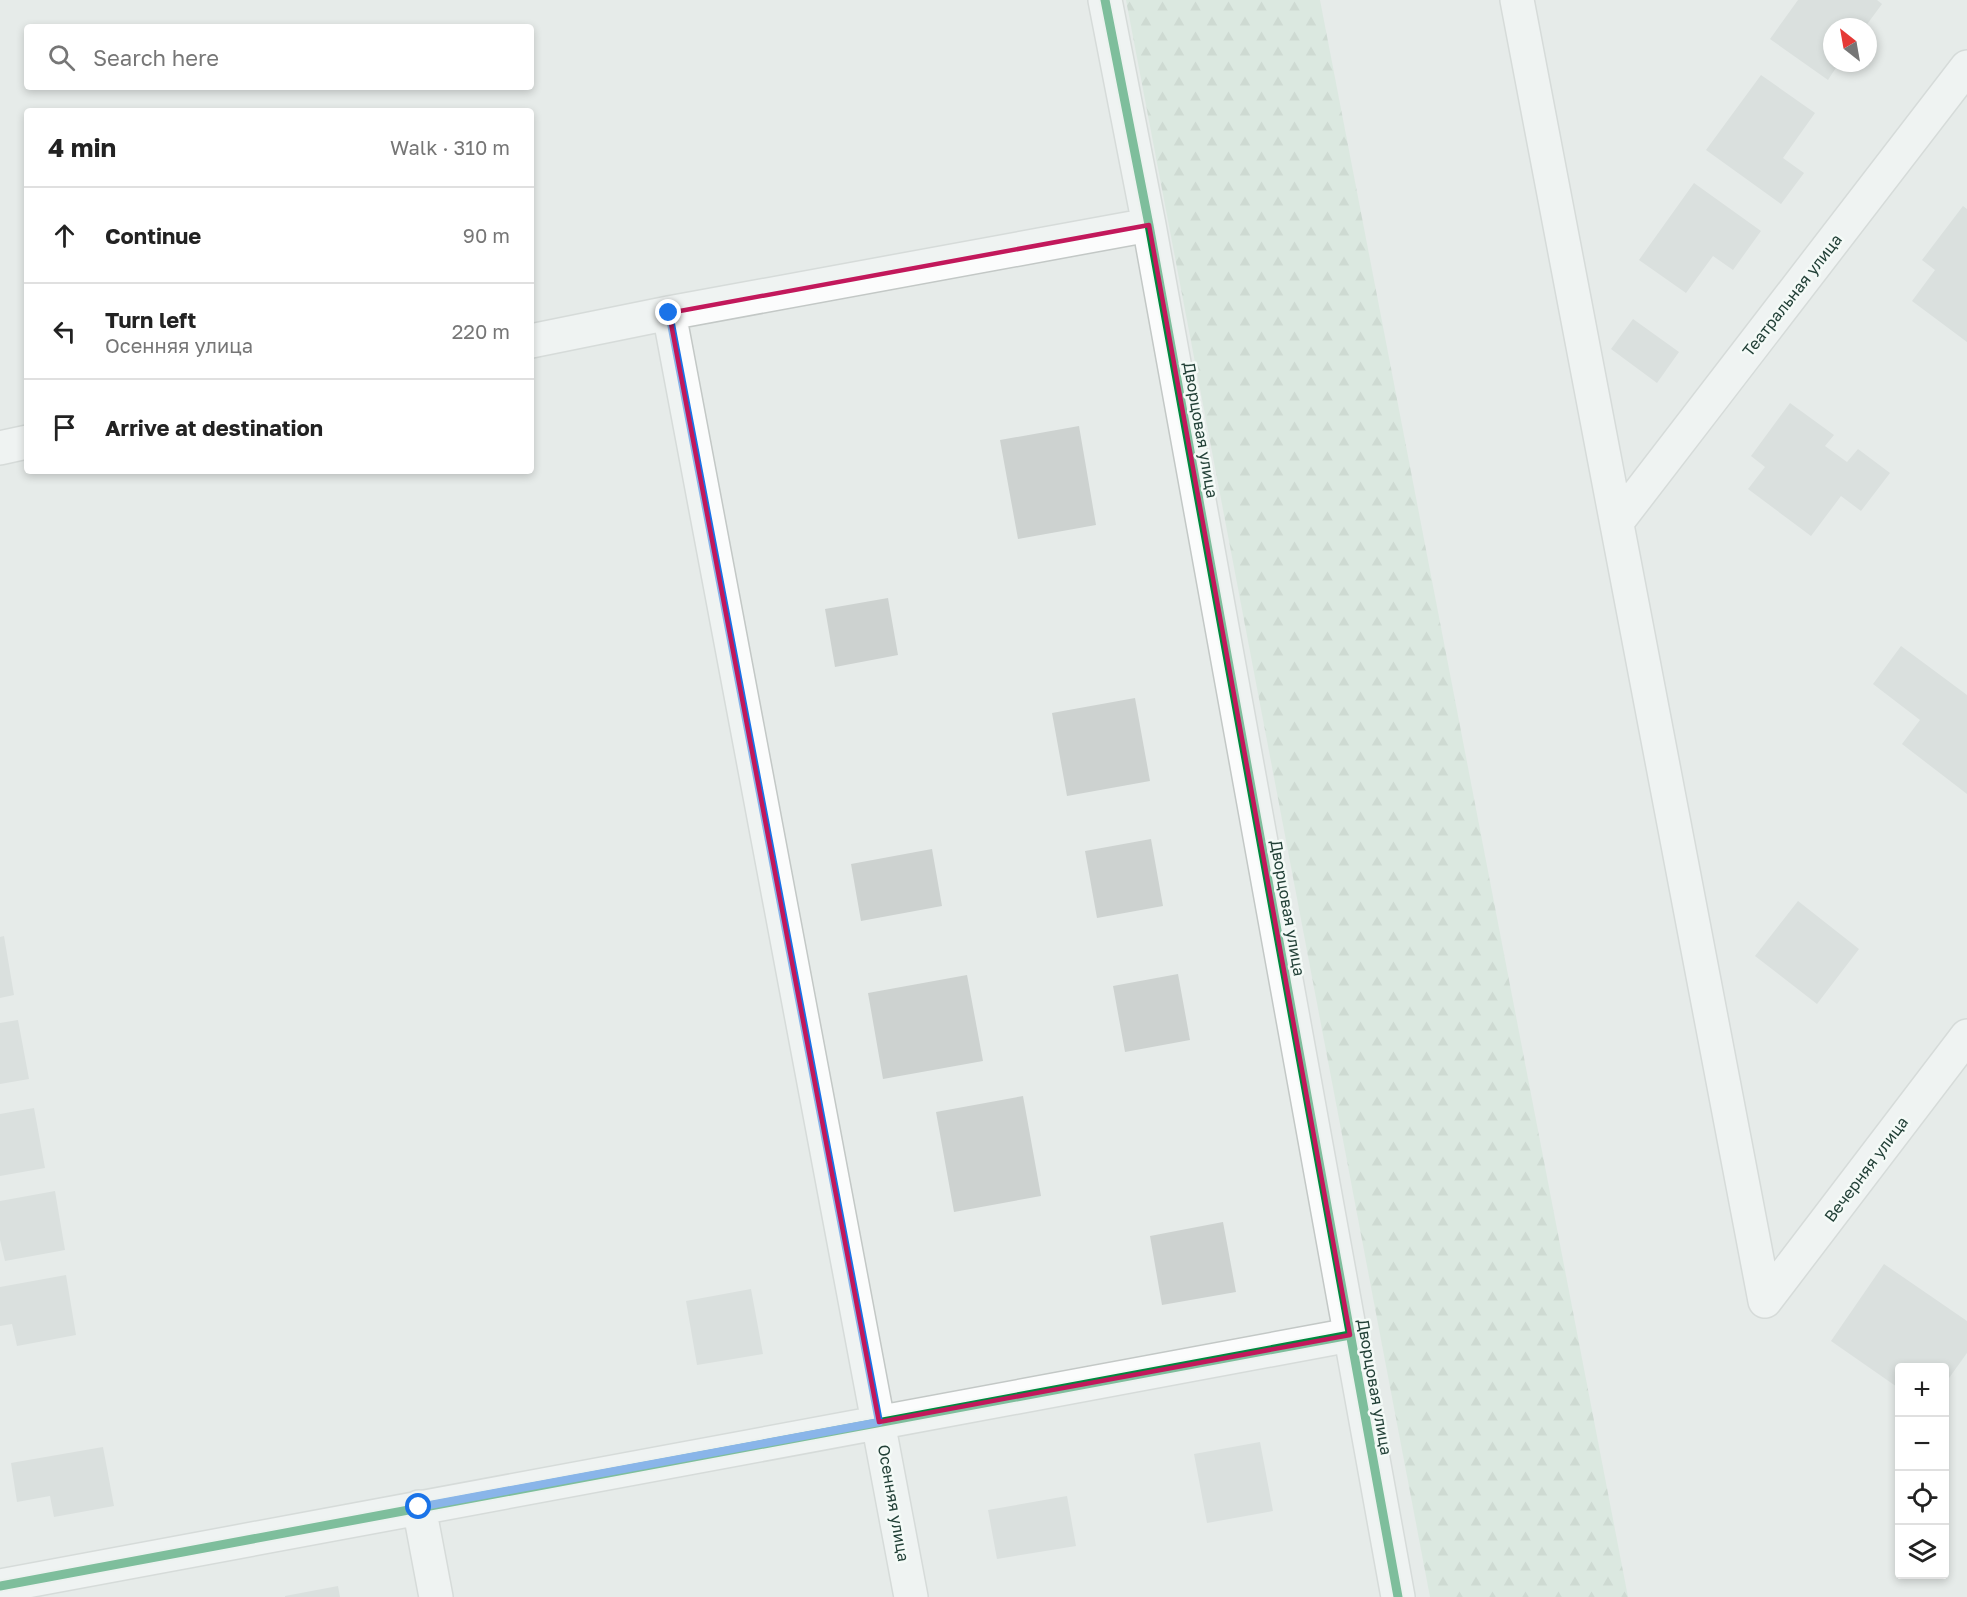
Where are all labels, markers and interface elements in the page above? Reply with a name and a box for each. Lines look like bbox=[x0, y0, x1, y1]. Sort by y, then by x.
north arrow bbox=[1823, 18, 1877, 72]
search box bbox=[24, 24, 534, 90]
icon: search bbox=[45, 41, 78, 74]
text: Search here bbox=[93, 44, 219, 71]
text: 4 min bbox=[48, 132, 116, 163]
text: Walk · 310 m bbox=[390, 135, 510, 159]
icon: ahead bbox=[48, 219, 81, 252]
text: Continue bbox=[105, 222, 201, 249]
text: 90 m bbox=[463, 223, 510, 247]
street label: Театральная улица bbox=[1738, 230, 1846, 360]
route end bbox=[655, 299, 681, 325]
text: Turn left bbox=[105, 306, 196, 333]
icon: left bbox=[48, 315, 81, 348]
text: 220 m bbox=[452, 319, 510, 343]
text: Осенняя улица bbox=[105, 333, 253, 357]
street label: Дворцовая улица bbox=[1179, 360, 1223, 500]
icon: arrive bbox=[48, 411, 81, 444]
text: Arrive at destination bbox=[105, 414, 323, 441]
street label: Дворцовая улица bbox=[1266, 838, 1310, 978]
street label: Вечерняя улица bbox=[1820, 1112, 1912, 1226]
street label: Дворцовая улица bbox=[1353, 1317, 1397, 1457]
map controls bbox=[1895, 1363, 1949, 1579]
button: + bbox=[1895, 1363, 1949, 1417]
button: − bbox=[1895, 1417, 1949, 1471]
street label: Осенняя улица bbox=[874, 1443, 914, 1563]
button: locate bbox=[1895, 1471, 1949, 1525]
route start bbox=[405, 1493, 431, 1519]
button: layers bbox=[1895, 1525, 1949, 1579]

